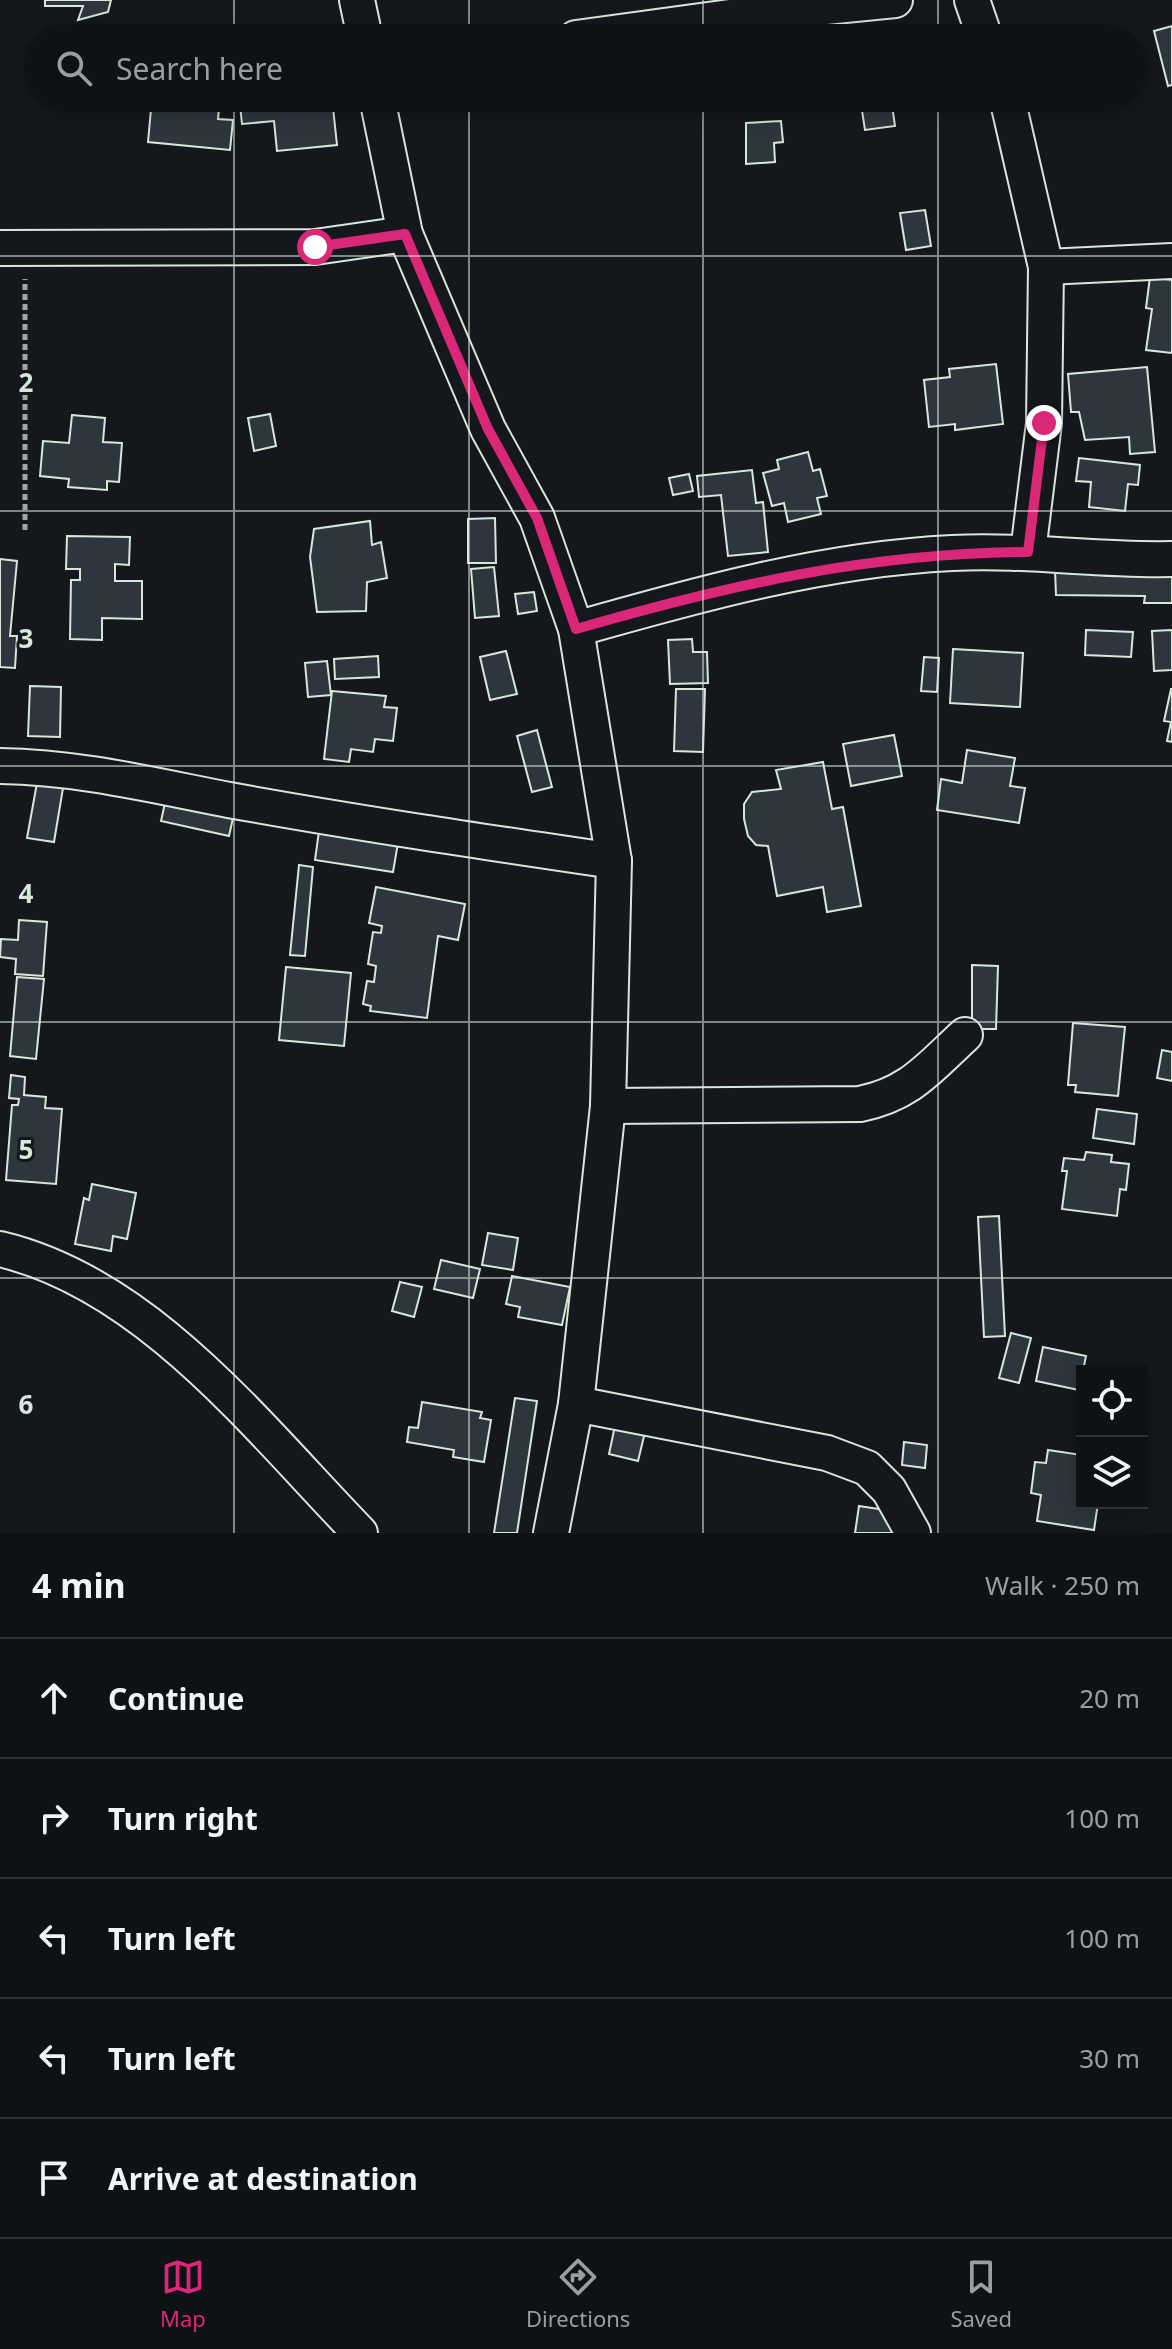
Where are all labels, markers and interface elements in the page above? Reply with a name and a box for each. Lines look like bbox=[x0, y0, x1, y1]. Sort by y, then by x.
search box bbox=[24, 24, 1148, 112]
icon: search bbox=[52, 46, 96, 90]
text: Search here bbox=[116, 48, 283, 89]
route start bbox=[297, 229, 333, 265]
text: 2 bbox=[19, 364, 34, 400]
route end bbox=[1026, 405, 1062, 441]
text: 3 bbox=[19, 620, 33, 656]
text: 4 bbox=[19, 875, 34, 911]
text: 5 bbox=[19, 1131, 33, 1167]
map controls bbox=[1076, 1365, 1148, 1509]
button: locate bbox=[1076, 1365, 1148, 1437]
text: 6 bbox=[19, 1386, 34, 1422]
button: layers bbox=[1076, 1437, 1148, 1509]
text: 4 min bbox=[32, 1562, 126, 1608]
text: Walk · 250 m bbox=[985, 1567, 1140, 1603]
icon: ahead bbox=[32, 1676, 76, 1720]
text: Continue bbox=[108, 1678, 244, 1719]
text: 20 m bbox=[1079, 1680, 1140, 1716]
icon: right bbox=[32, 1796, 76, 1840]
text: Turn right bbox=[108, 1798, 258, 1839]
text: 100 m bbox=[1064, 1800, 1140, 1836]
icon: left bbox=[32, 1916, 76, 1960]
text: Turn left bbox=[108, 1918, 236, 1959]
text: 100 m bbox=[1064, 1920, 1140, 1956]
icon: left bbox=[32, 2036, 76, 2080]
text: Turn left bbox=[108, 2038, 236, 2079]
text: 30 m bbox=[1079, 2040, 1140, 2076]
icon: arrive bbox=[32, 2156, 76, 2200]
text: Arrive at destination bbox=[108, 2158, 418, 2199]
tab: Map bbox=[160, 2255, 206, 2333]
tab: Directions bbox=[526, 2255, 630, 2333]
tab: Saved bbox=[950, 2255, 1012, 2333]

